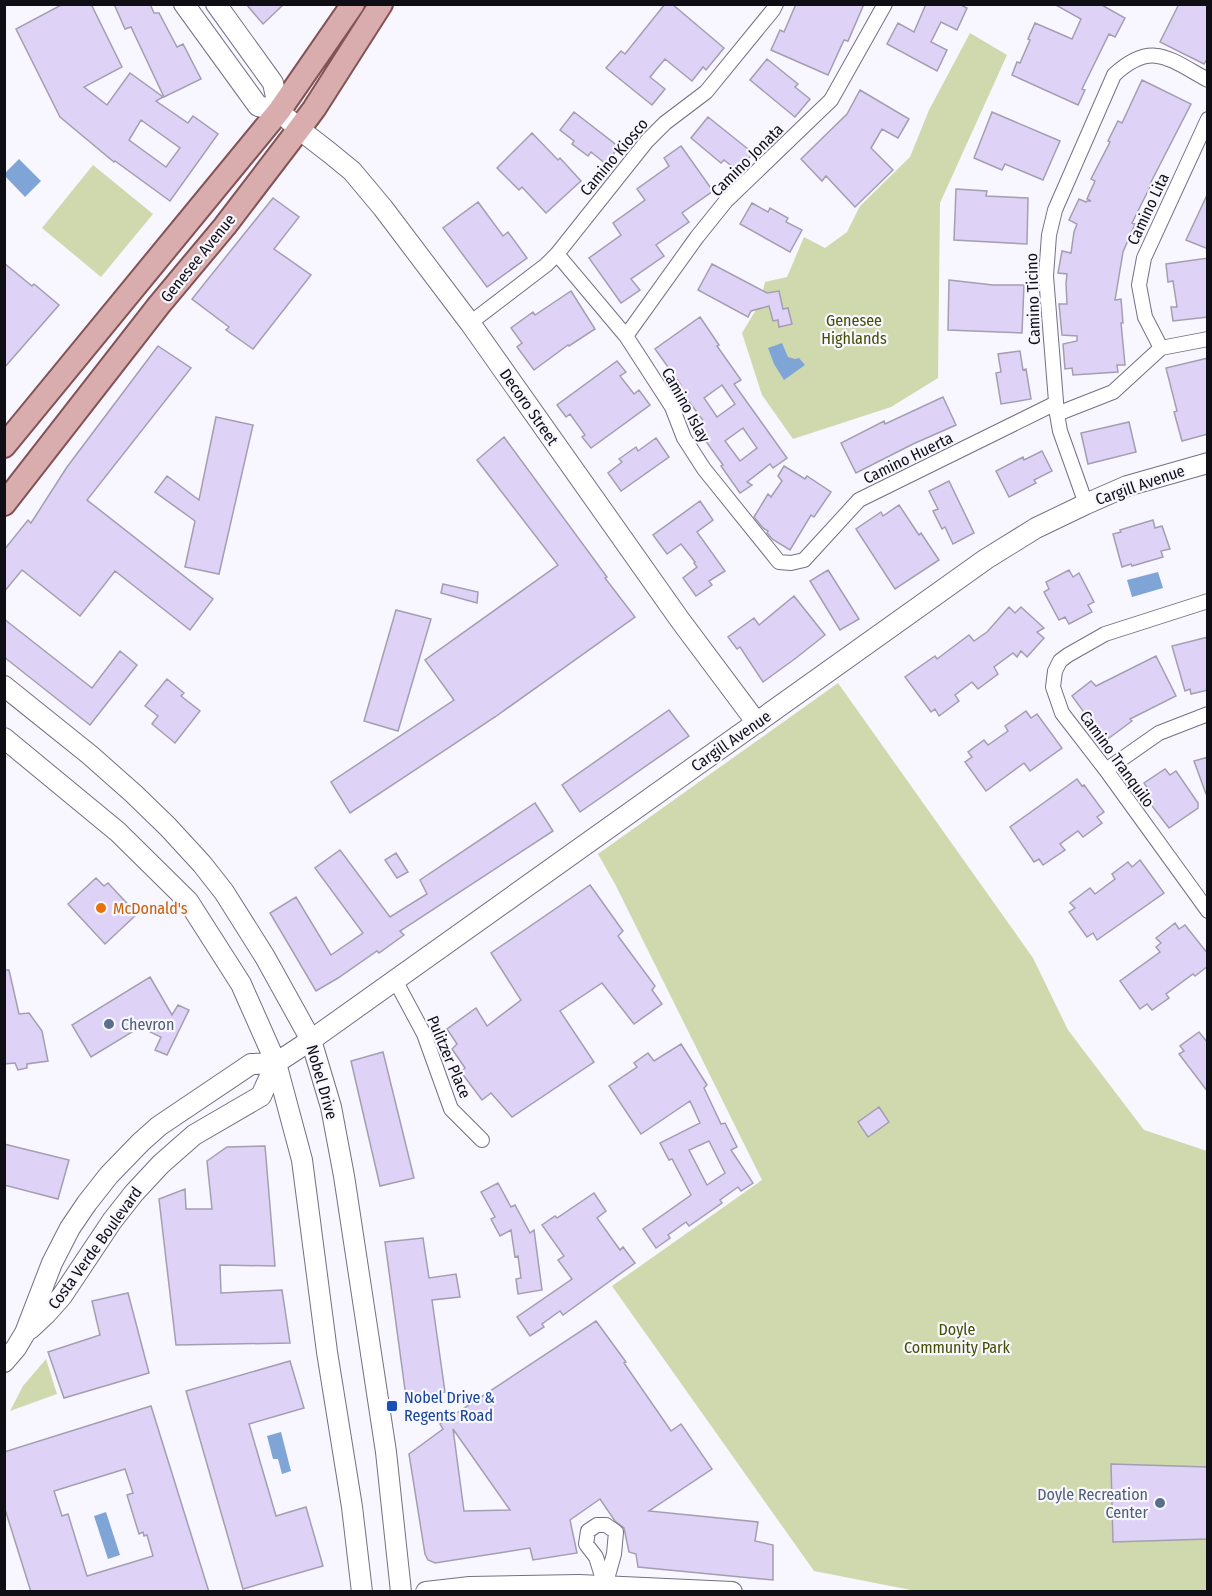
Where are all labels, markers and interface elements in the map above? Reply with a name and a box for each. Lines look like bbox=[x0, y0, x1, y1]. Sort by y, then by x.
street label: Camino Kiosco bbox=[576, 114, 652, 200]
street label: Camino Jonata bbox=[707, 120, 787, 200]
street label: Camino Lita bbox=[1123, 170, 1173, 248]
street label: Genesee Avenue bbox=[157, 210, 239, 306]
street label: Camino Ticino bbox=[1022, 253, 1044, 345]
park label: Genesee Highlands bbox=[821, 311, 887, 348]
street label: Camino Islay bbox=[658, 364, 715, 447]
street label: Decoro Street bbox=[496, 365, 563, 449]
street label: Camino Huerta bbox=[860, 428, 956, 488]
street label: Cargill Avenue bbox=[1093, 461, 1187, 509]
street label: Cargill Avenue bbox=[687, 706, 775, 775]
street label: Camino Tranquilo bbox=[1076, 707, 1158, 811]
place label: McDonald's bbox=[113, 899, 188, 918]
marker: McDonald's bbox=[94, 901, 108, 915]
street label: Pulitzer Place bbox=[423, 1013, 475, 1101]
place label: Chevron bbox=[121, 1015, 174, 1034]
marker: Chevron bbox=[102, 1017, 116, 1031]
street label: Nobel Drive bbox=[302, 1043, 342, 1121]
street label: Costa Verde Boulevard bbox=[44, 1183, 146, 1313]
park label: Doyle Community Park bbox=[904, 1320, 1011, 1357]
place label: Nobel Drive & Regents Road bbox=[404, 1388, 495, 1425]
marker: Nobel Drive & Regents Road bbox=[385, 1399, 399, 1413]
place label: Doyle Recreation Center bbox=[1037, 1485, 1148, 1522]
marker: Doyle Recreation Center bbox=[1153, 1496, 1167, 1510]

